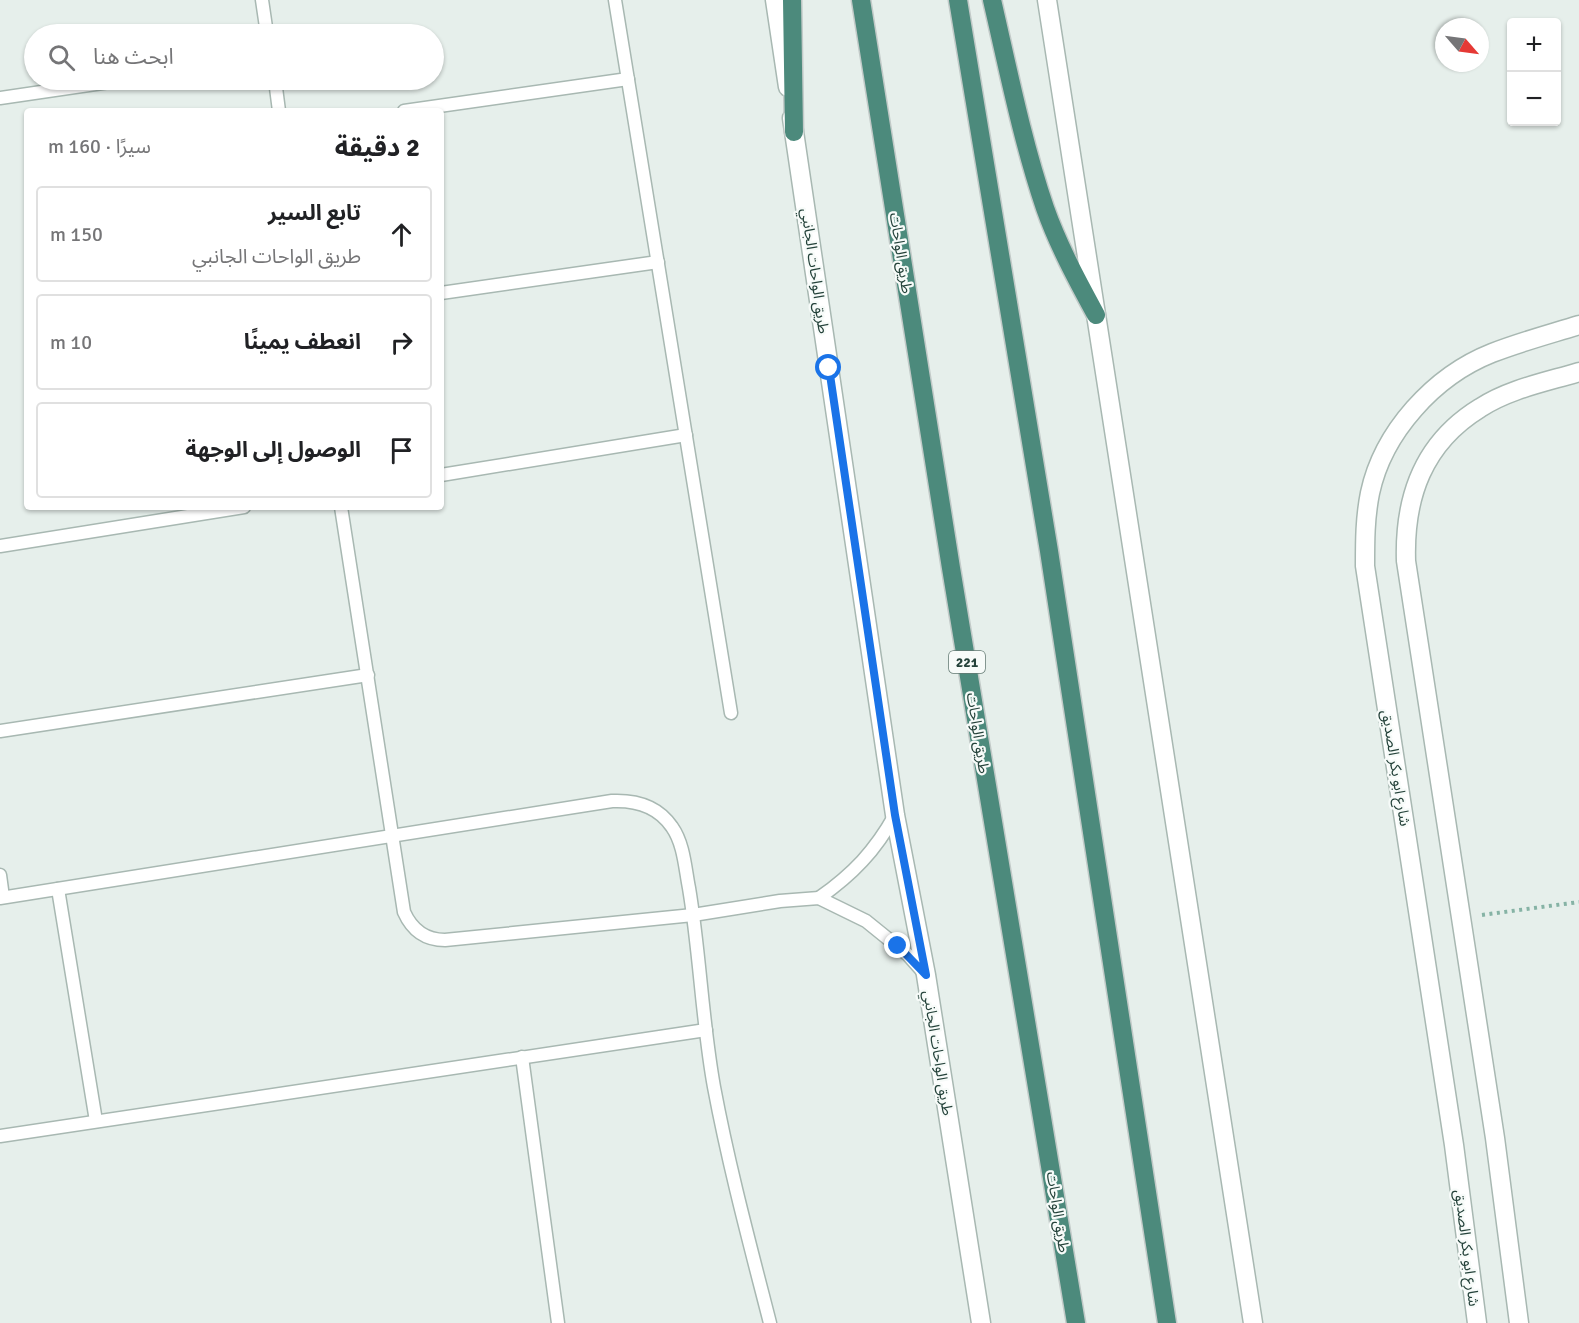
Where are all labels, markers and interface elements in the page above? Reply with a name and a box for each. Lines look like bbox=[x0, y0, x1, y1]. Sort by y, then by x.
north arrow bbox=[1435, 18, 1489, 72]
map controls bbox=[1507, 18, 1561, 126]
button: + bbox=[1507, 18, 1561, 72]
search box bbox=[24, 24, 444, 90]
icon: search bbox=[45, 41, 78, 74]
text: ابحث هنا bbox=[93, 43, 174, 70]
button: − bbox=[1507, 72, 1561, 126]
text: 2 دقيقة bbox=[335, 132, 420, 164]
text: سيرًا · 160 m bbox=[48, 134, 151, 159]
text: تابع السير bbox=[268, 199, 361, 226]
street label: طريق الواحات الجانبي bbox=[795, 207, 833, 335]
street label: طريق الواحات bbox=[885, 211, 916, 295]
icon: ahead bbox=[385, 218, 418, 251]
text: 150 m bbox=[50, 222, 103, 247]
text: طريق الواحات الجانبي bbox=[192, 244, 361, 269]
icon: right bbox=[385, 326, 418, 359]
text: انعطف يمينًا bbox=[244, 328, 361, 355]
text: 10 m bbox=[50, 330, 92, 355]
route start bbox=[815, 354, 841, 380]
icon: arrive bbox=[385, 434, 418, 467]
text: الوصول إلى الوجهة bbox=[185, 436, 361, 463]
road number: 221 bbox=[949, 651, 985, 673]
street label: طريق الواحات bbox=[962, 691, 993, 775]
street label: شارع ابو بكر الصديق bbox=[1375, 708, 1414, 828]
route end bbox=[884, 932, 910, 958]
street label: طريق الواحات الجانبي bbox=[917, 989, 957, 1117]
street label: طريق الواحات bbox=[1042, 1170, 1073, 1254]
street label: شارع ابو بكر الصديق bbox=[1448, 1188, 1483, 1308]

